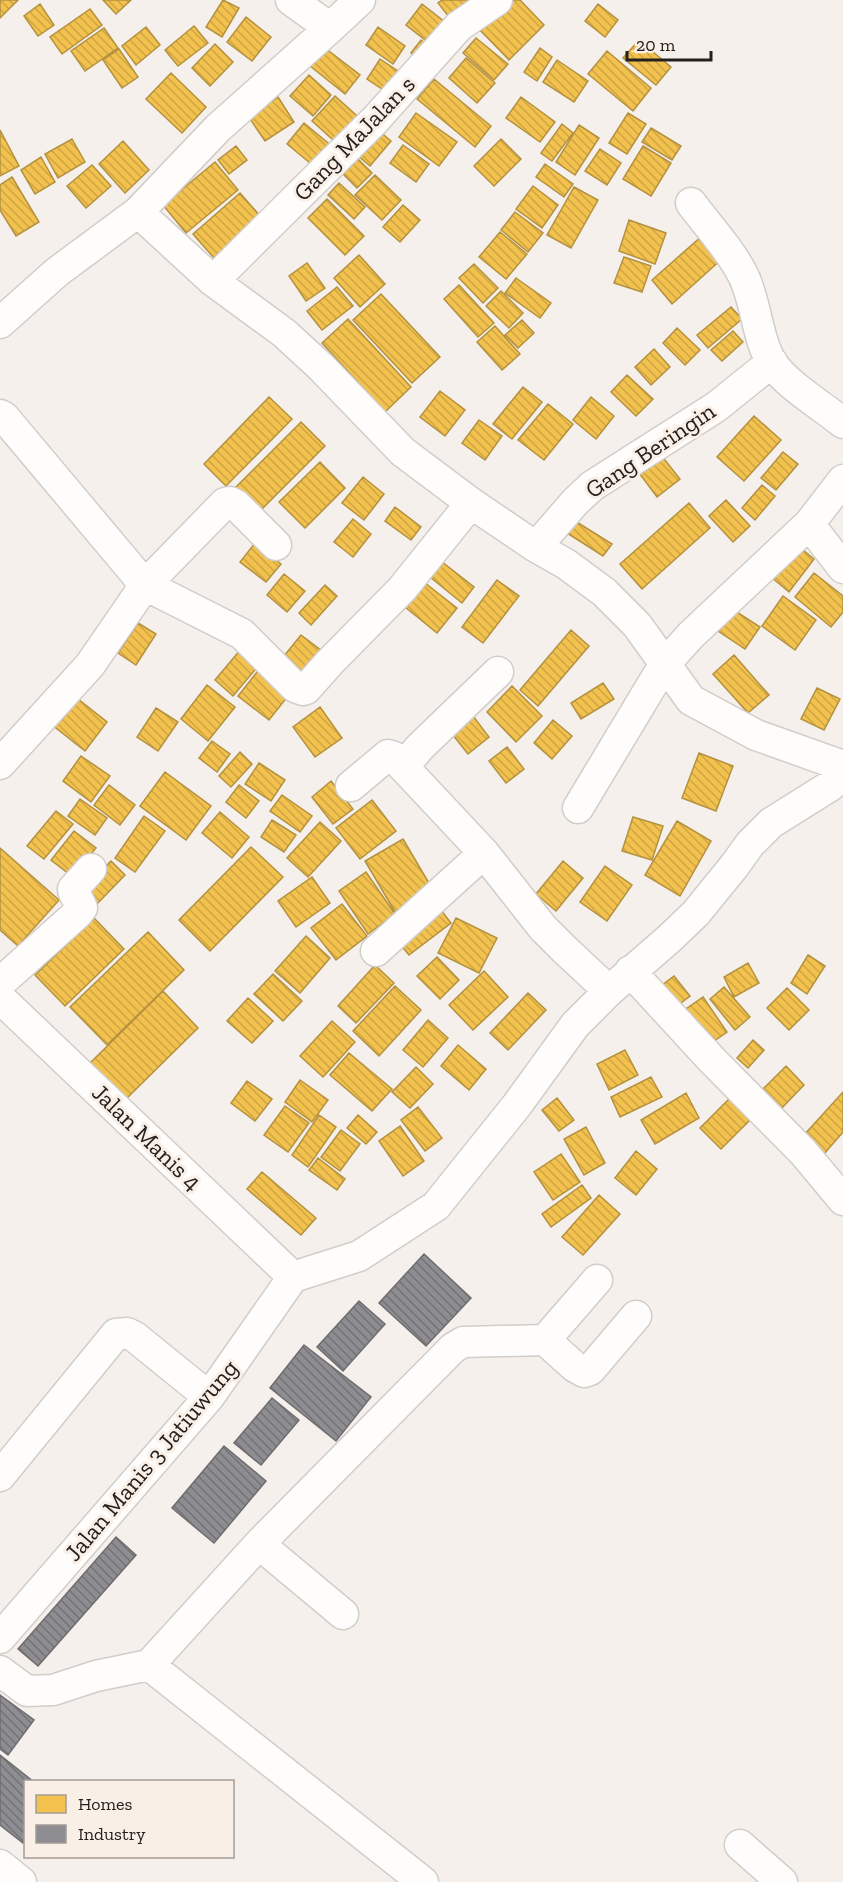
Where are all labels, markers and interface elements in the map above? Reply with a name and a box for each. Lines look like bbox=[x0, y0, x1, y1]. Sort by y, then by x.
scale bar bbox=[627, 24, 711, 62]
text: 20 m bbox=[636, 34, 676, 56]
street label: Gang MaJalan s bbox=[287, 69, 421, 207]
street label: Gang Beringin bbox=[580, 396, 721, 504]
street label: Jalan Manis 4 bbox=[86, 1078, 208, 1196]
street label: Jalan Manis 3 Jatiuwung bbox=[58, 1353, 244, 1567]
legend bbox=[24, 1780, 234, 1858]
text: Homes bbox=[78, 1793, 132, 1815]
text: Industry bbox=[78, 1823, 146, 1845]

